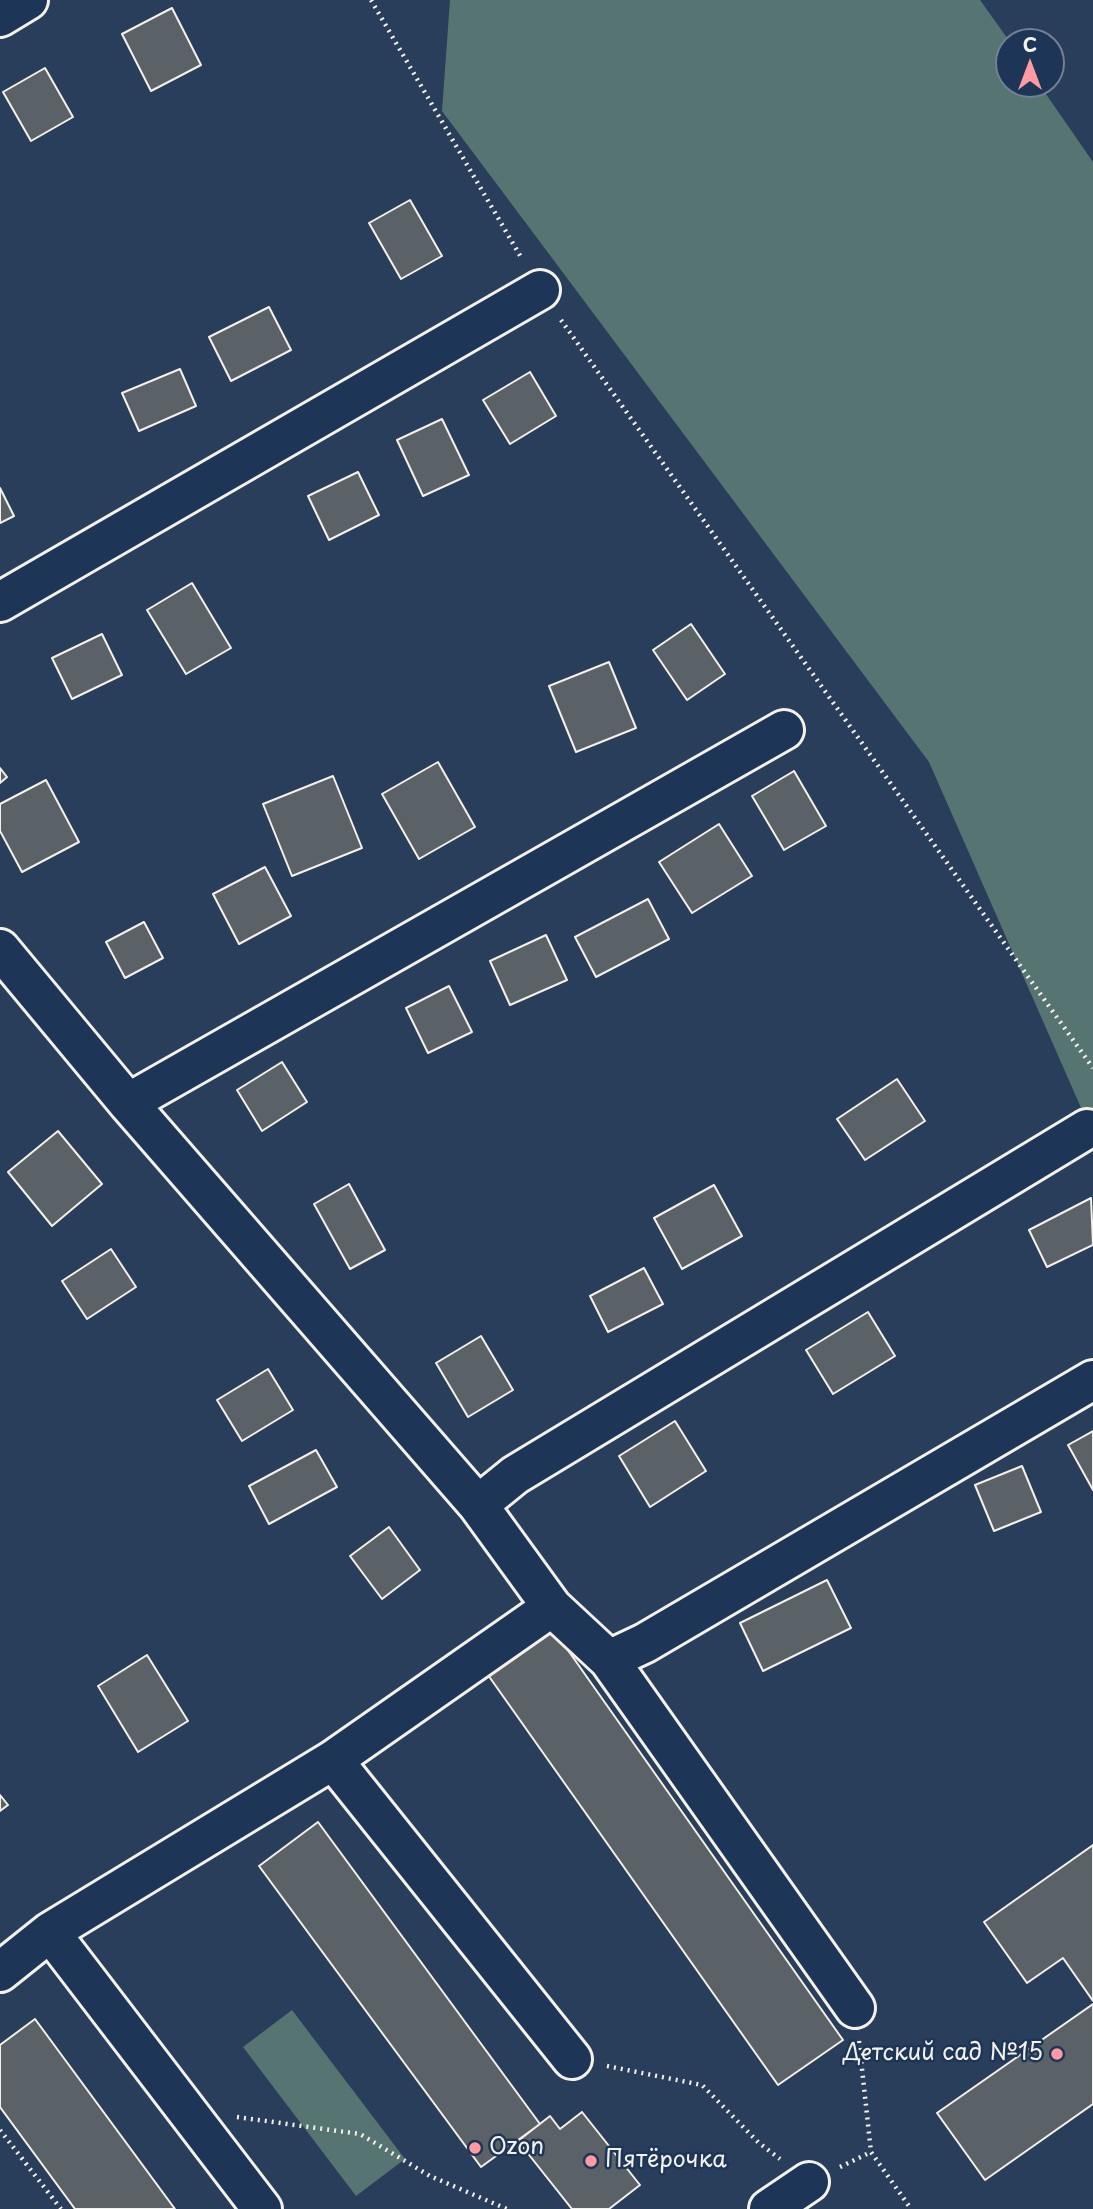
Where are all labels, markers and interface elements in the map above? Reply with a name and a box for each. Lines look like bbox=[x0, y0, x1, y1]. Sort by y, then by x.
north arrow bbox=[995, 28, 1065, 98]
text: С bbox=[1023, 30, 1037, 58]
place label: Детский сад №15 bbox=[843, 2040, 1043, 2068]
marker: Детский сад №15 bbox=[1049, 2046, 1065, 2062]
place label: Ozon bbox=[489, 2134, 544, 2162]
marker: Ozon bbox=[467, 2140, 483, 2156]
place label: Пятёрочка bbox=[605, 2147, 727, 2175]
marker: Пятёрочка bbox=[583, 2153, 599, 2169]

